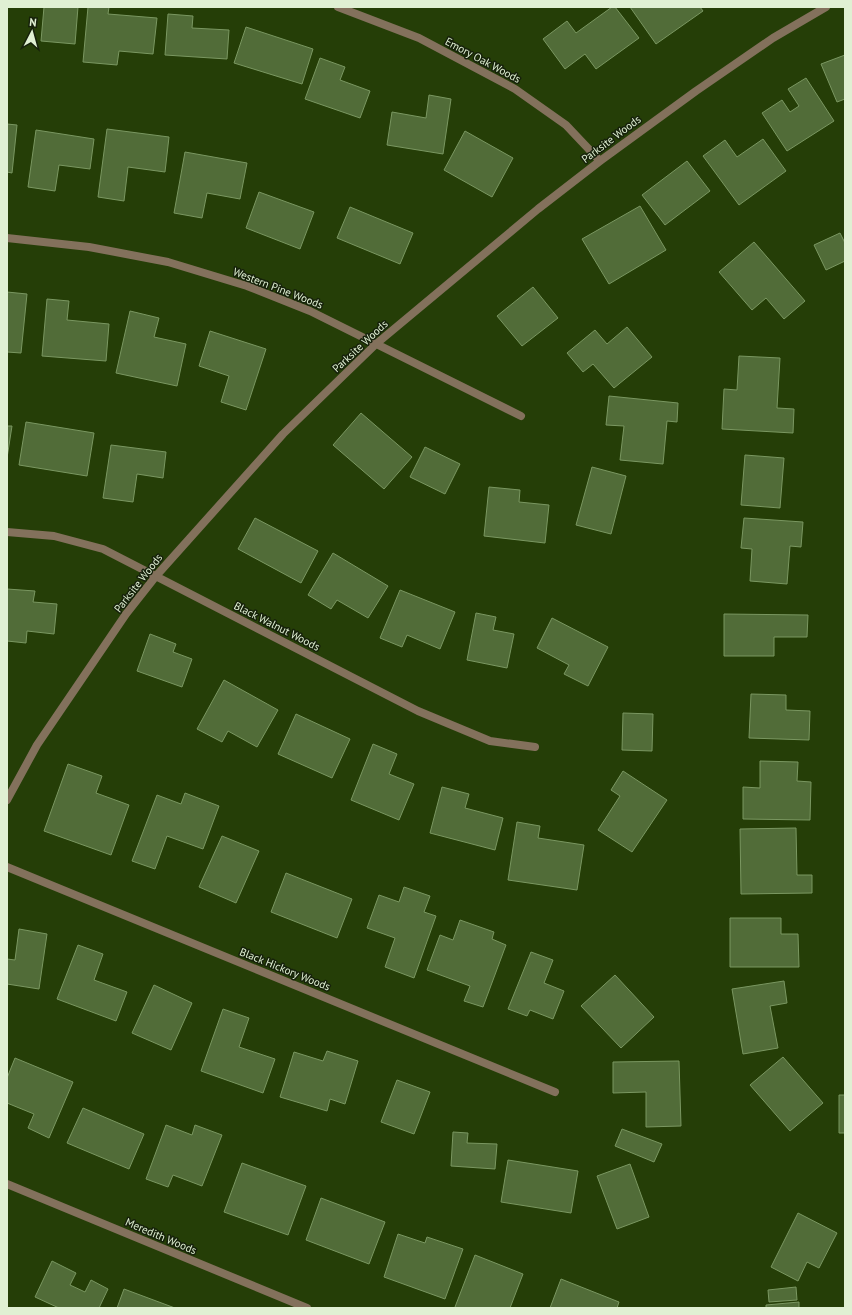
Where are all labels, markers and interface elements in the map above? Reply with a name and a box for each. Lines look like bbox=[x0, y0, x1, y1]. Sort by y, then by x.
north arrow bbox=[12, 12, 52, 52]
text: N bbox=[29, 15, 37, 29]
street label: Emory Oak Woods bbox=[443, 34, 524, 86]
street label: Parksite Woods bbox=[579, 112, 644, 166]
street label: Western Pine Woods bbox=[231, 264, 325, 312]
street label: Parksite Woods bbox=[329, 317, 391, 375]
street label: Parksite Woods bbox=[111, 551, 166, 615]
street label: Black Walnut Woods bbox=[232, 598, 323, 654]
street label: Black Hickory Woods bbox=[238, 944, 333, 994]
street label: Meredith Woods bbox=[123, 1215, 199, 1257]

